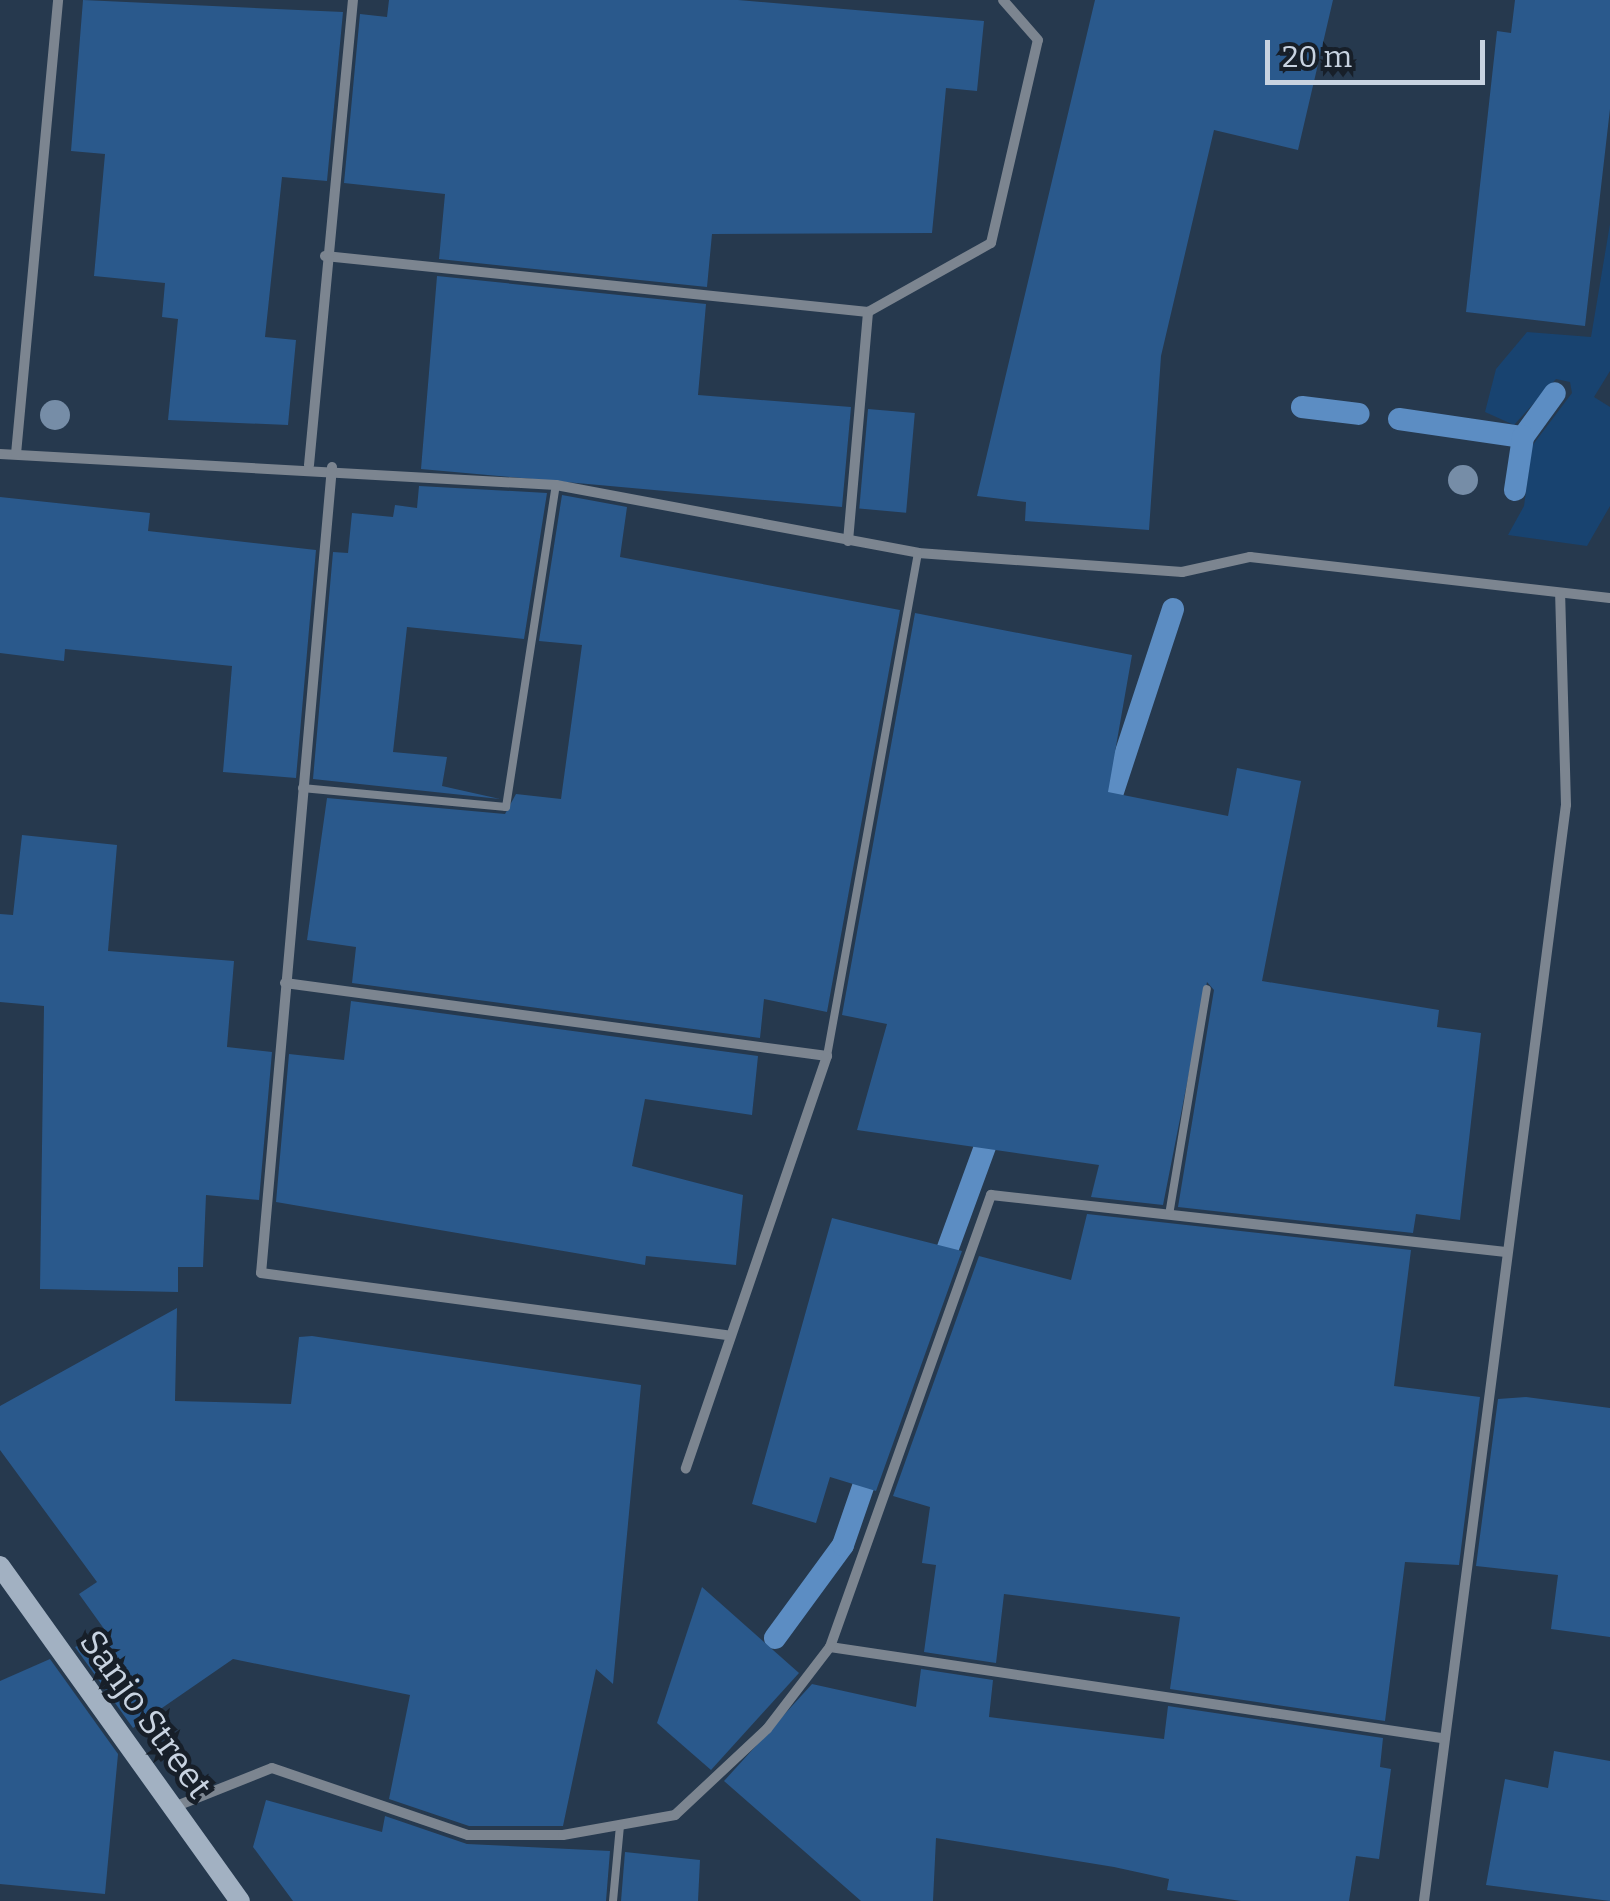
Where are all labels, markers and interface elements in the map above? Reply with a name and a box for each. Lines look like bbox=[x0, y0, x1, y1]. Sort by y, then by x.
scale bar bbox=[1270, 20, 1490, 82]
text: 20 m bbox=[1282, 39, 1352, 75]
street label: Sanjo Street bbox=[71, 1622, 221, 1806]

